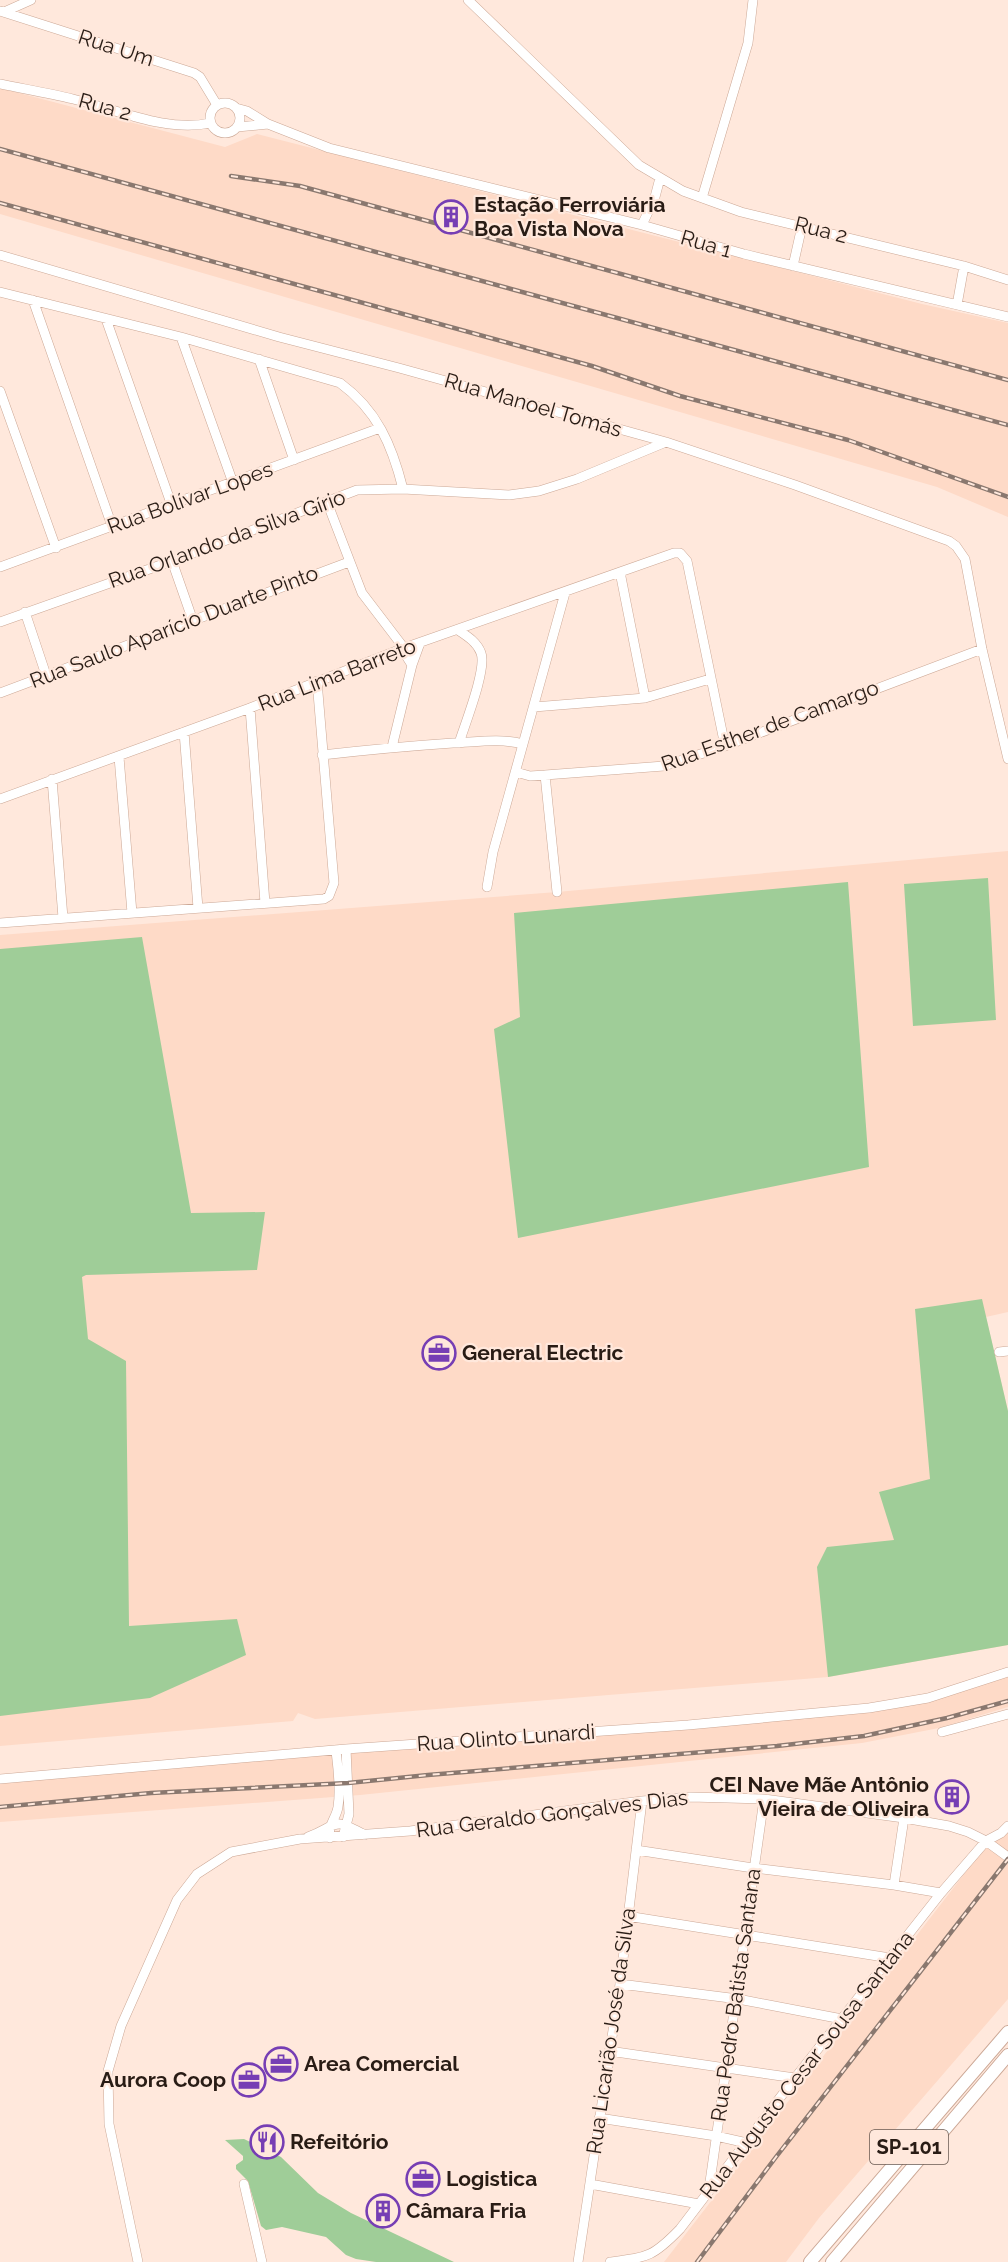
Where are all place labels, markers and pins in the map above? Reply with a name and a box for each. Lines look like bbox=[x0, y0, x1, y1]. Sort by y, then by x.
place label: Estação Ferroviária Boa Vista Nova bbox=[474, 192, 666, 241]
building icon: Estação Ferroviária Boa Vista Nova bbox=[433, 199, 469, 235]
office icon: General Electric bbox=[421, 1335, 457, 1371]
place label: General Electric bbox=[462, 1340, 624, 1365]
place label: CEI Nave Mãe Antônio Vieira de Oliveira bbox=[709, 1772, 929, 1821]
building icon: CEI Nave Mãe Antônio Vieira de Oliveira bbox=[934, 1779, 970, 1815]
office icon: Area Comercial bbox=[263, 2046, 299, 2082]
place label: Area Comercial bbox=[304, 2051, 459, 2076]
office icon: Aurora Coop bbox=[231, 2062, 267, 2098]
place label: Aurora Coop bbox=[100, 2067, 226, 2092]
restaurant icon: Refeitório bbox=[249, 2124, 285, 2160]
place label: Refeitório bbox=[290, 2129, 389, 2154]
office icon: Logistica bbox=[405, 2161, 441, 2197]
place label: Logistica bbox=[446, 2166, 537, 2191]
building icon: Câmara Fria bbox=[365, 2193, 401, 2229]
place label: Câmara Fria bbox=[406, 2198, 526, 2223]

